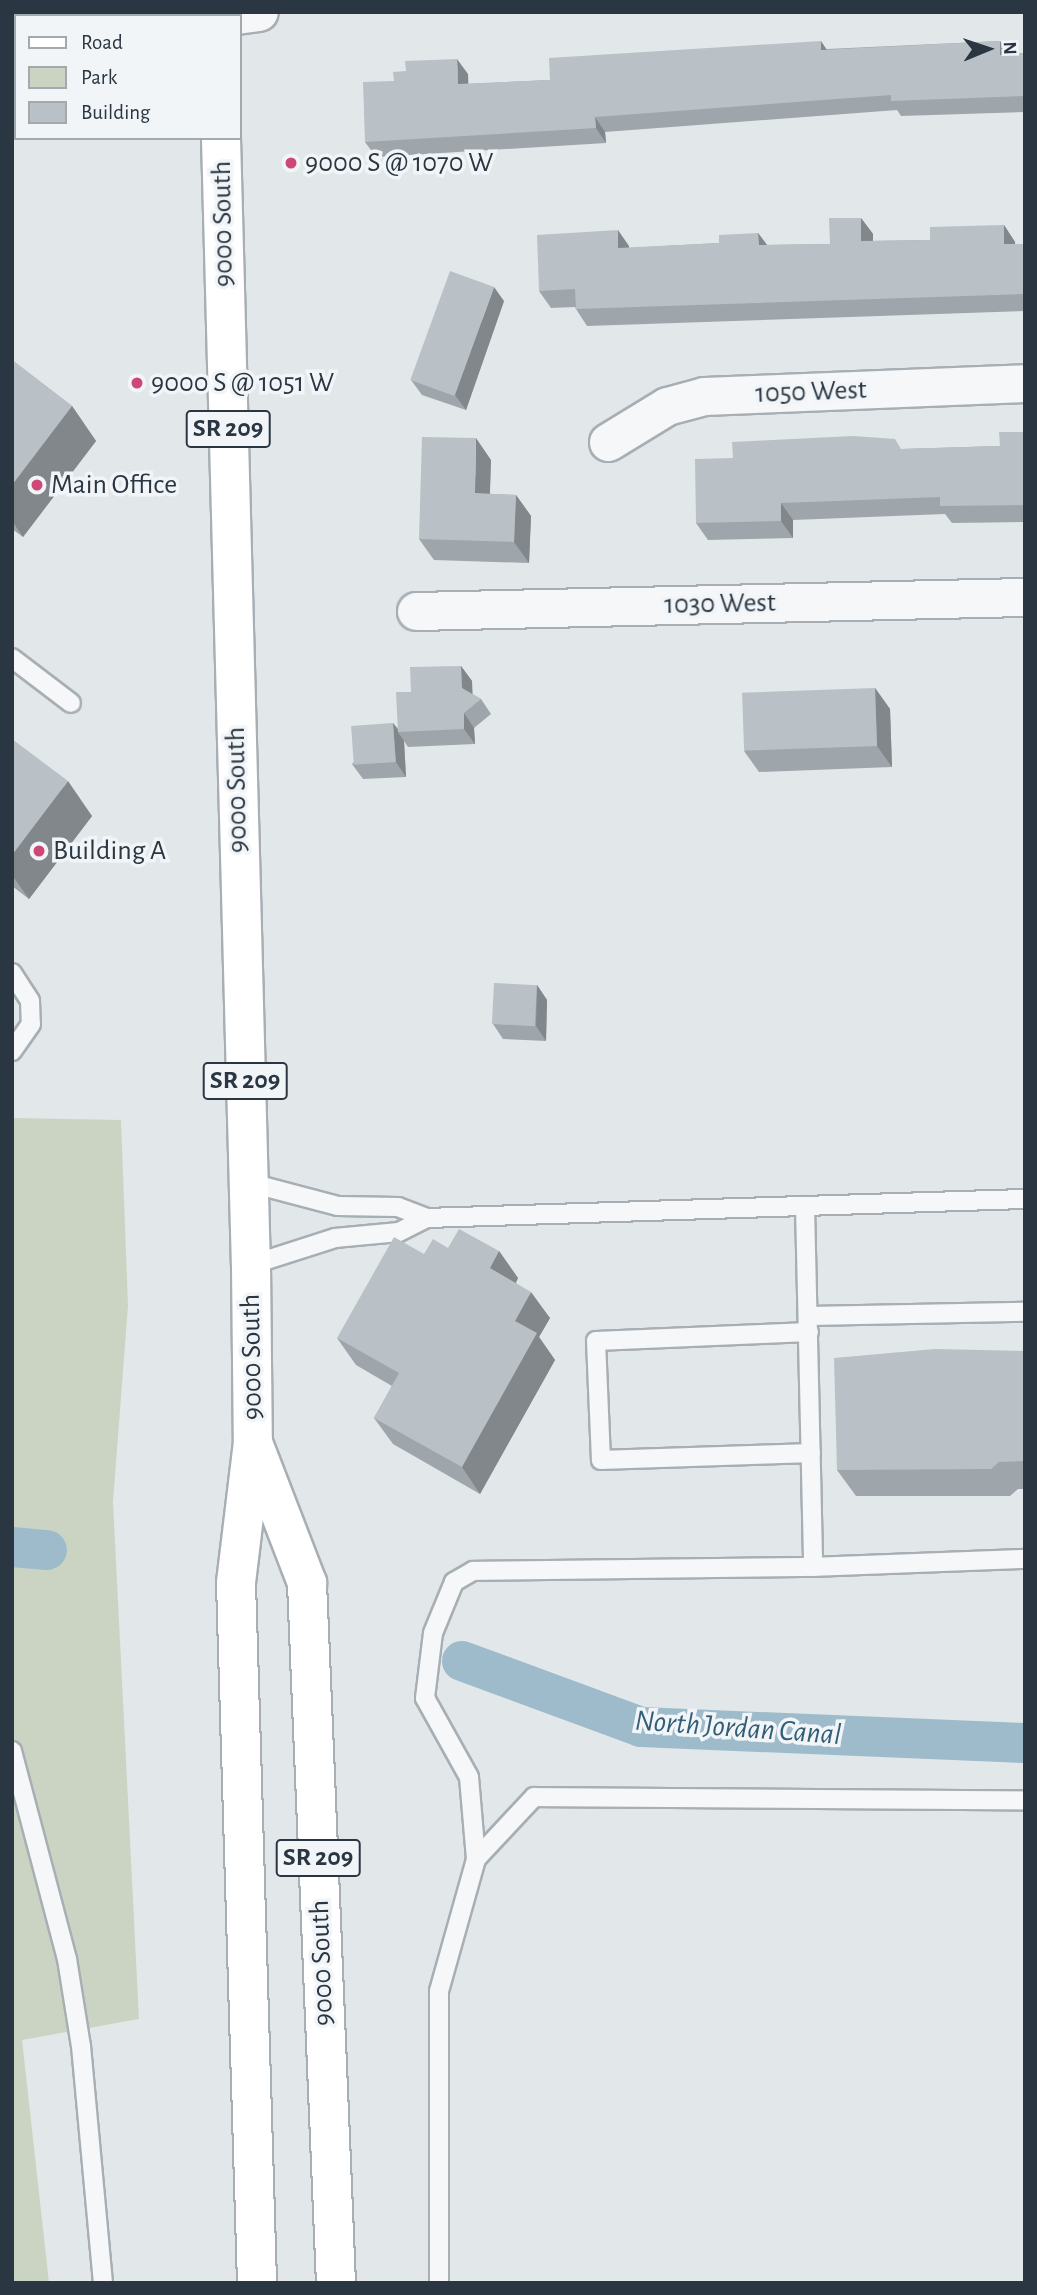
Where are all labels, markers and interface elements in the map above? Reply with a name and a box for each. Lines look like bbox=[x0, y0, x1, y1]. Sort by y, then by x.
legend bbox=[14, 14, 242, 140]
north arrow bbox=[953, 14, 1023, 84]
text: Road bbox=[81, 32, 123, 53]
text: N bbox=[1000, 41, 1019, 55]
text: Park bbox=[81, 67, 117, 88]
text: Building bbox=[81, 102, 150, 123]
place label: 9000 S @ 1070 W bbox=[305, 146, 493, 180]
marker: 9000 S @ 1070 W bbox=[283, 155, 299, 171]
street label: 9000 South bbox=[205, 161, 241, 287]
place label: 9000 S @ 1051 W bbox=[151, 366, 334, 400]
street label: 1050 West bbox=[755, 373, 867, 411]
marker: 9000 S @ 1051 W bbox=[129, 375, 145, 391]
road number: SR 209 bbox=[184, 406, 272, 452]
place label: Main Office bbox=[51, 468, 177, 502]
marker: Main Office bbox=[29, 477, 45, 493]
street label: 1030 West bbox=[664, 586, 776, 622]
street label: 9000 South bbox=[219, 727, 255, 853]
place label: Building A bbox=[53, 834, 166, 868]
marker: Building A bbox=[31, 843, 47, 859]
road number: SR 209 bbox=[201, 1058, 289, 1104]
street label: 9000 South bbox=[234, 1294, 270, 1420]
water label: North Jordan Canal bbox=[634, 1703, 842, 1753]
road number: SR 209 bbox=[274, 1836, 362, 1881]
street label: 9000 South bbox=[303, 1899, 341, 2027]

